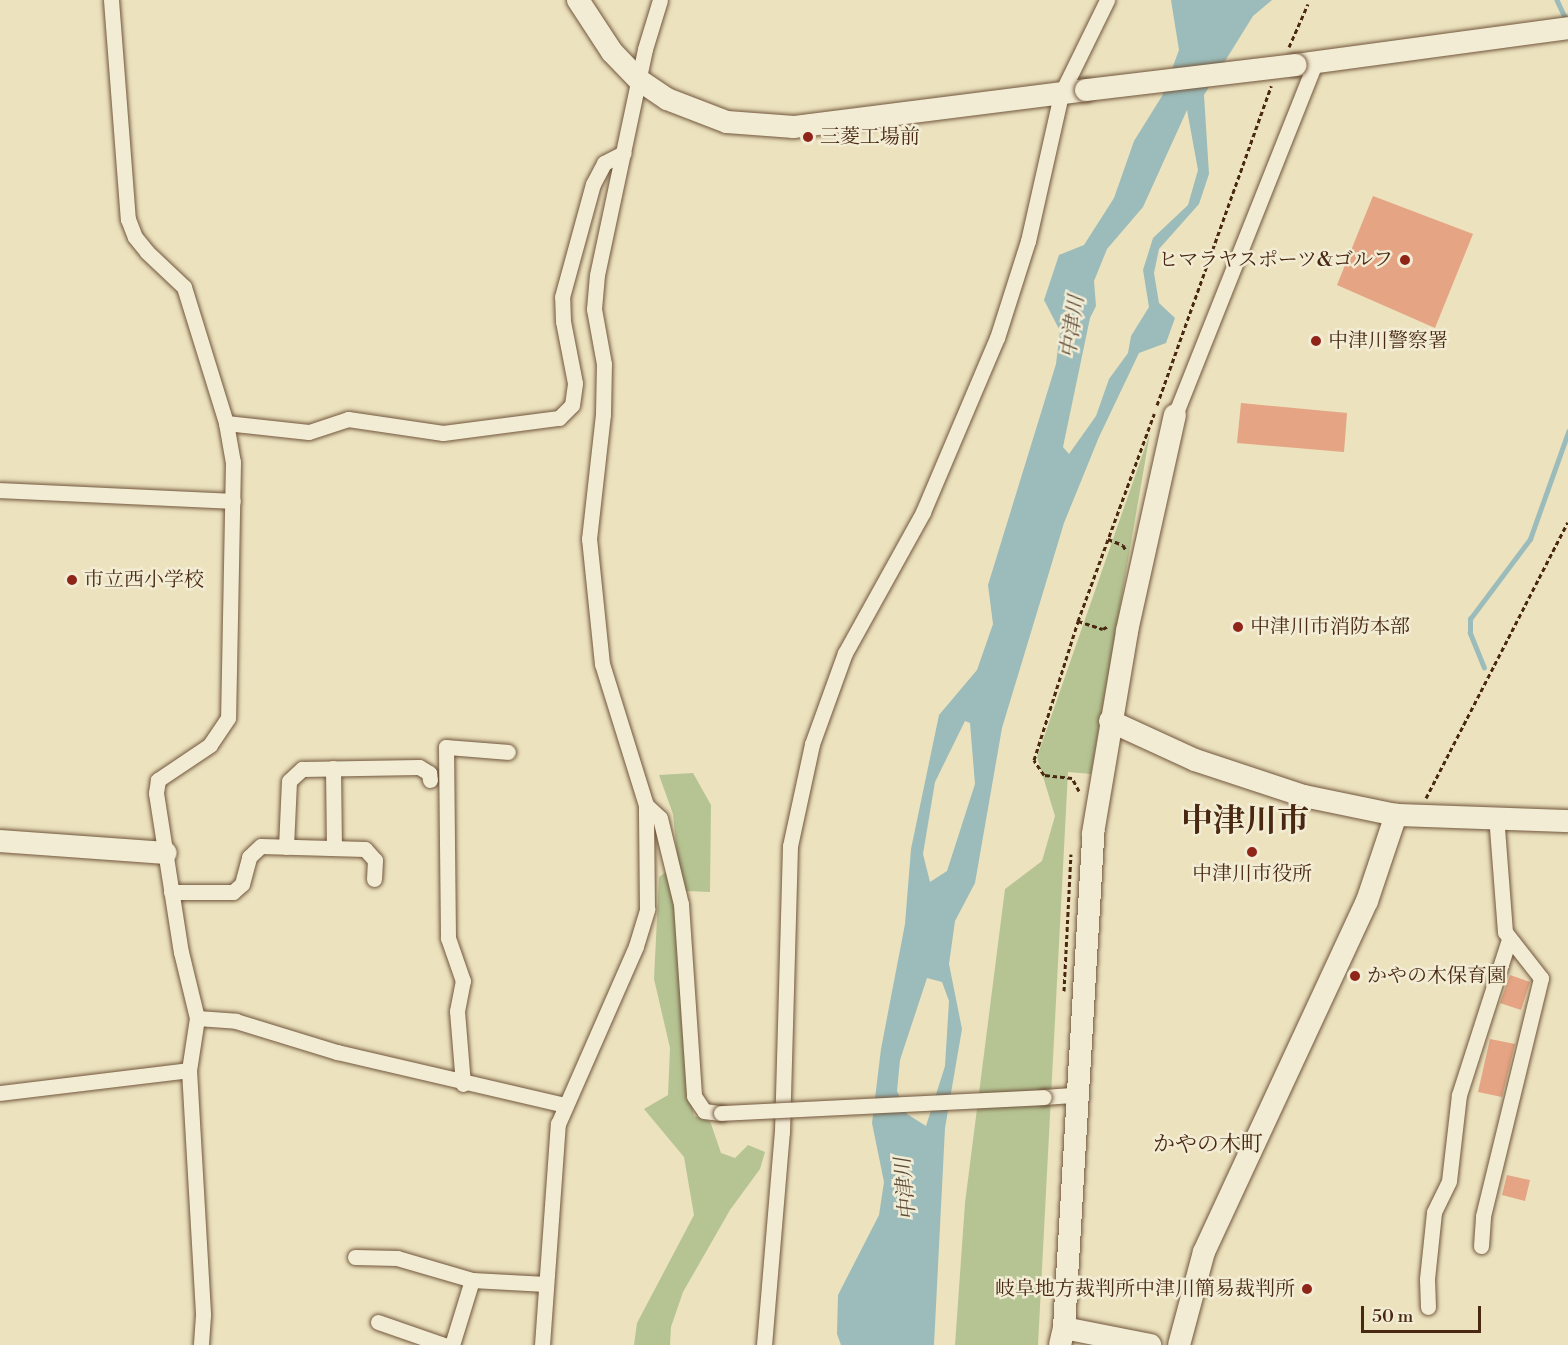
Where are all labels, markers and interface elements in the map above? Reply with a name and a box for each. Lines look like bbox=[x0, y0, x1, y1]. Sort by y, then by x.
place label: 三菱工場前 bbox=[820, 125, 920, 149]
marker: 三菱工場前 bbox=[801, 130, 815, 144]
place label: ヒマラヤスポーツ&ゴルフ bbox=[1157, 248, 1393, 272]
marker: ヒマラヤスポーツ&ゴルフ bbox=[1398, 253, 1412, 267]
water label: 中津川 bbox=[1056, 294, 1090, 360]
place label: 中津川警察署 bbox=[1328, 329, 1448, 353]
marker: 中津川警察署 bbox=[1309, 334, 1323, 348]
place label: 市立西小学校 bbox=[84, 568, 204, 592]
marker: 市立西小学校 bbox=[65, 573, 79, 587]
place label: 中津川市消防本部 bbox=[1250, 615, 1410, 639]
marker: 中津川市消防本部 bbox=[1231, 620, 1245, 634]
district label: 中津川市 bbox=[1181, 802, 1309, 840]
marker: 中津川市役所 bbox=[1245, 845, 1259, 859]
place label: 中津川市役所 bbox=[1192, 862, 1312, 886]
place label: かやの木保育園 bbox=[1367, 964, 1507, 988]
marker: かやの木保育園 bbox=[1348, 969, 1362, 983]
district label: かやの木町 bbox=[1153, 1132, 1263, 1158]
water label: 中津川 bbox=[891, 1157, 921, 1221]
place label: 岐阜地方裁判所中津川簡易裁判所 bbox=[995, 1277, 1295, 1301]
marker: 岐阜地方裁判所中津川簡易裁判所 bbox=[1300, 1282, 1314, 1296]
scale bar bbox=[1364, 1294, 1484, 1332]
text: 50 m bbox=[1372, 1305, 1413, 1328]

